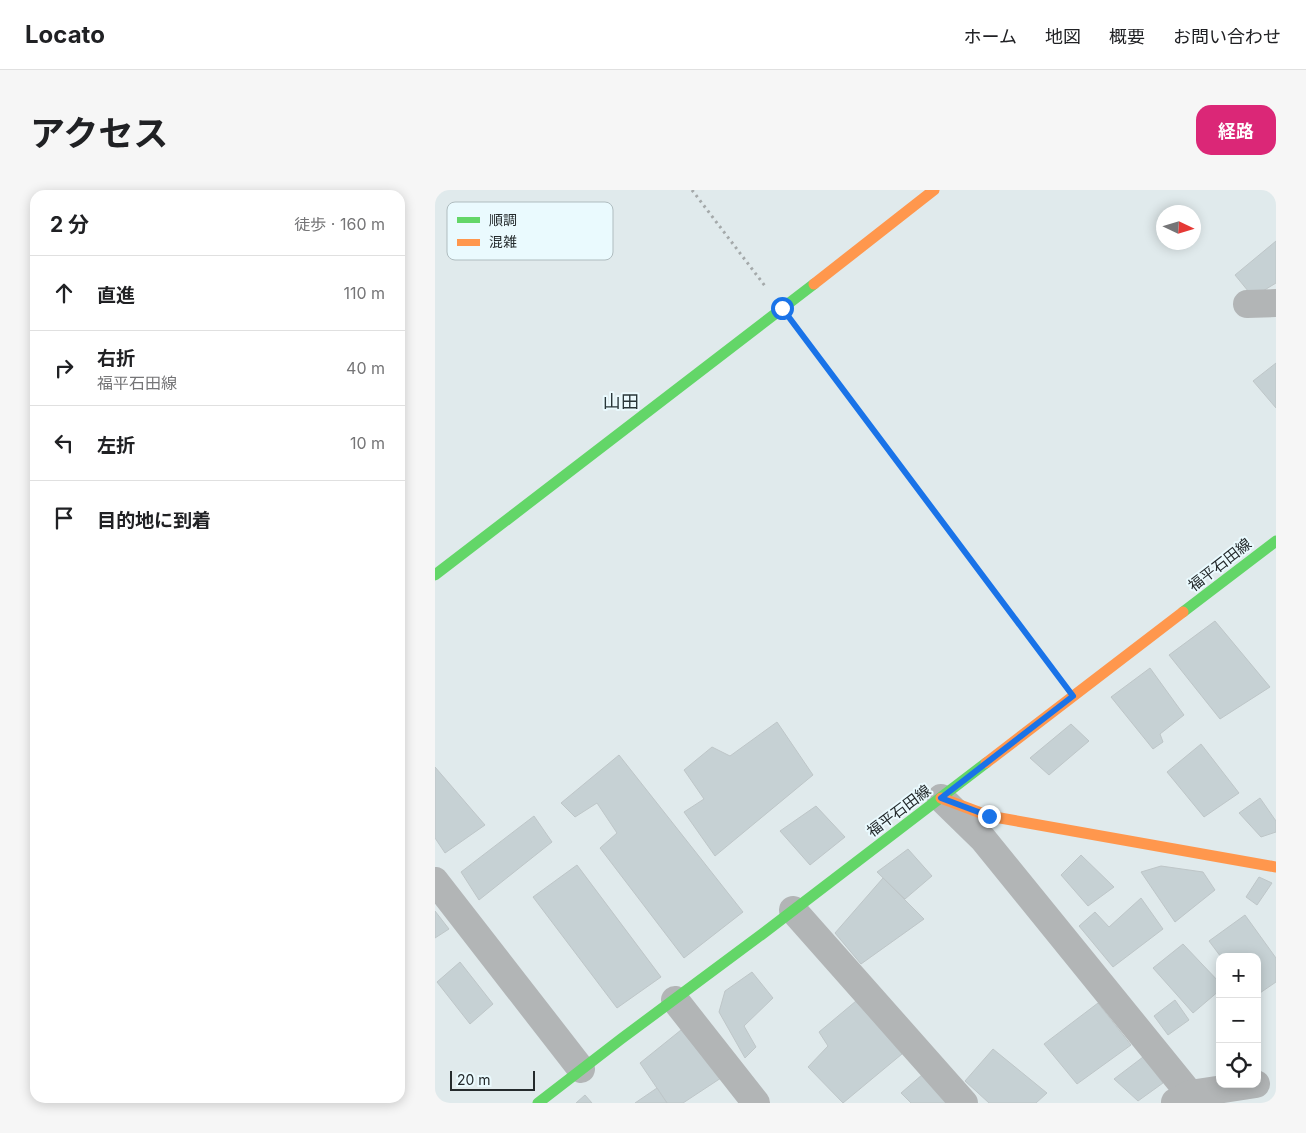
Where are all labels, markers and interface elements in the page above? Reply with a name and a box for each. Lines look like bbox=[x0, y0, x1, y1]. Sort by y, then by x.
text: Locato bbox=[25, 20, 105, 49]
text: ホーム bbox=[964, 26, 1017, 47]
text: 地図 bbox=[1045, 26, 1081, 47]
text: 概要 bbox=[1109, 26, 1145, 47]
text: お問い合わせ bbox=[1173, 26, 1281, 47]
button: 経路 bbox=[1196, 105, 1276, 155]
text: アクセス bbox=[30, 112, 168, 154]
legend bbox=[447, 202, 613, 260]
north arrow bbox=[1156, 205, 1201, 250]
text: 順調 bbox=[489, 211, 517, 228]
text: 2 分 bbox=[50, 212, 89, 237]
text: 徒歩 · 160 m bbox=[294, 214, 385, 234]
text: 混雑 bbox=[489, 233, 517, 250]
icon: ahead bbox=[50, 279, 78, 307]
text: 110 m bbox=[343, 283, 385, 303]
text: 直進 bbox=[97, 284, 135, 307]
route start bbox=[771, 297, 794, 320]
text: 右折 bbox=[97, 347, 135, 370]
icon: right bbox=[50, 354, 78, 382]
text: 40 m bbox=[346, 358, 385, 378]
text: 福平石田線 bbox=[97, 373, 177, 393]
district label: 山田 bbox=[603, 391, 639, 412]
icon: left bbox=[50, 429, 78, 457]
text: 10 m bbox=[350, 433, 385, 453]
text: 左折 bbox=[97, 434, 135, 457]
icon: arrive bbox=[50, 504, 78, 532]
text: 目的地に到着 bbox=[97, 509, 211, 532]
street label: 福平石田線 bbox=[1184, 534, 1255, 595]
street label: 福平石田線 bbox=[863, 780, 934, 841]
route end bbox=[978, 805, 1001, 828]
map controls bbox=[1216, 953, 1261, 1088]
button: + bbox=[1216, 953, 1261, 998]
button: − bbox=[1216, 998, 1261, 1043]
button: locate bbox=[1216, 1043, 1261, 1088]
scale bar bbox=[450, 1068, 535, 1091]
text: 20 m bbox=[457, 1071, 491, 1088]

